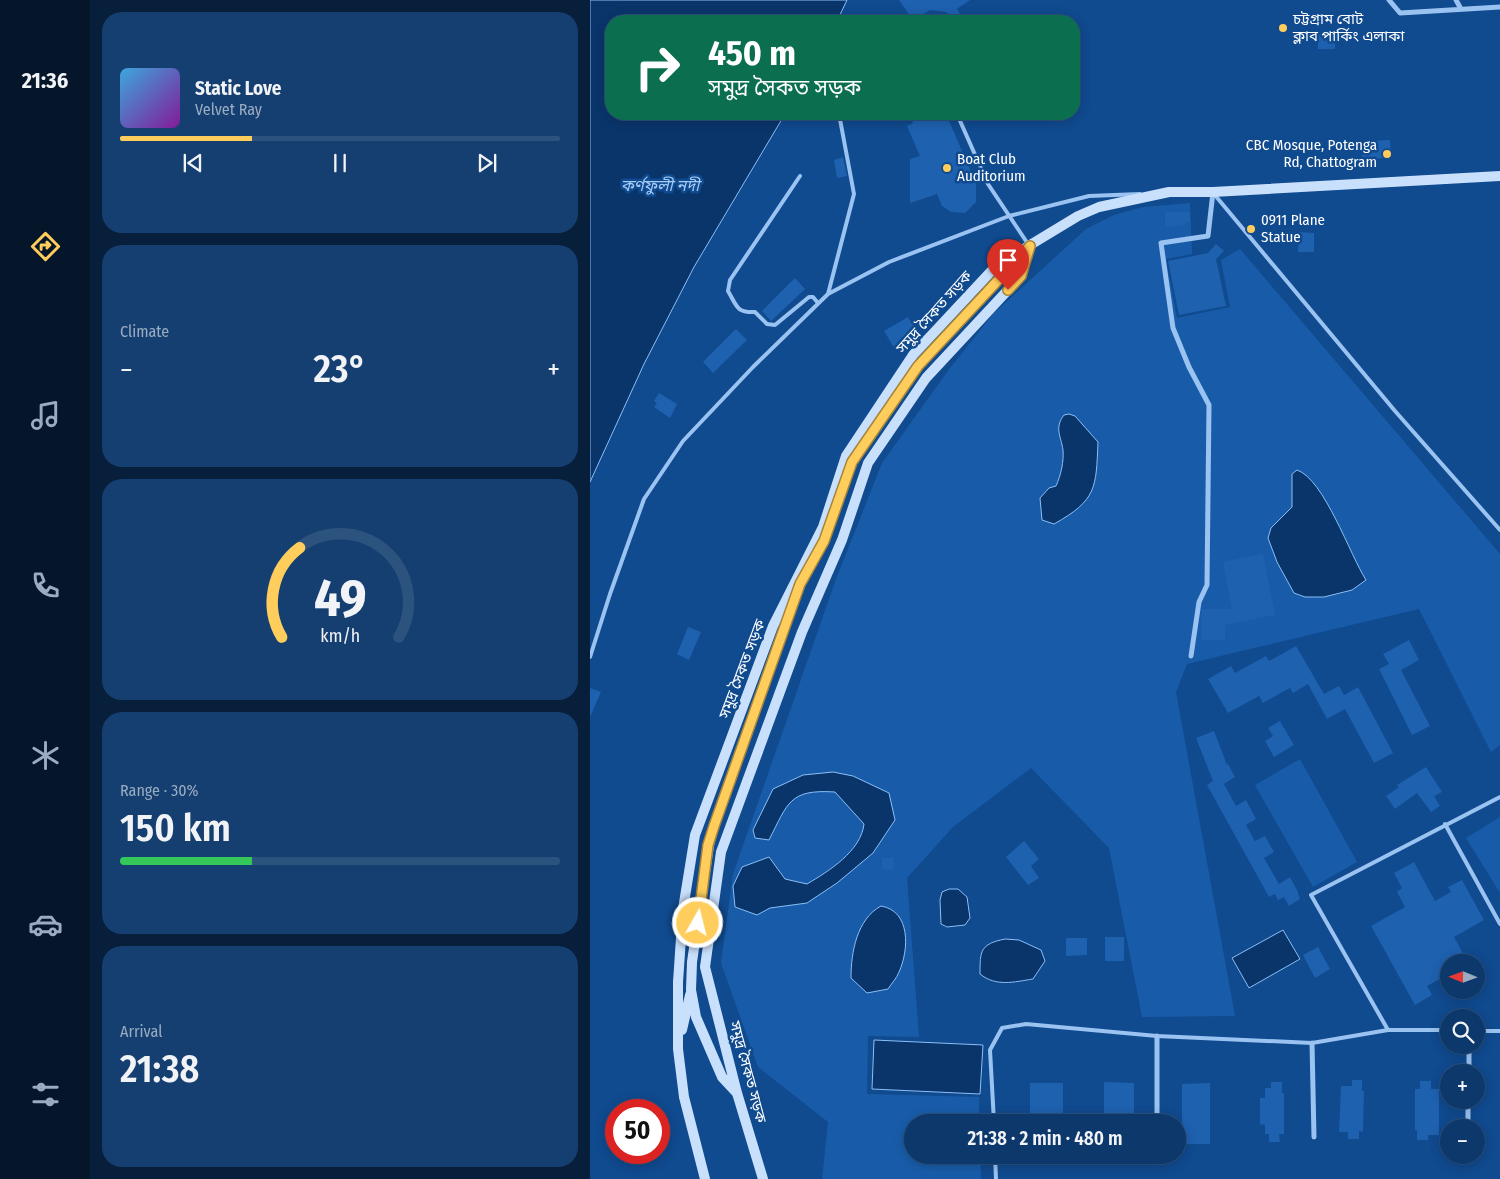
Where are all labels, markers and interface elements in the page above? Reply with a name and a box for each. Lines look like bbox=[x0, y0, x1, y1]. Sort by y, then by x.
place label: চট্টগ্রাম বোট ক্লাব পার্কিং এলাকা bbox=[1292, 10, 1405, 45]
marker: চট্টগ্রাম বোট ক্লাব পার্কিং এলাকা bbox=[1277, 22, 1289, 34]
text: 450 m bbox=[708, 32, 796, 74]
icon: right bbox=[625, 35, 690, 100]
text: 21:36 bbox=[22, 67, 68, 94]
text: সমুদ্র সৈকত সড়ক bbox=[708, 74, 861, 101]
text: Static Love bbox=[195, 77, 282, 100]
text: Velvet Ray bbox=[195, 100, 262, 119]
place label: CBC Mosque, Potenga Rd, Chattogram bbox=[1246, 136, 1377, 171]
marker: CBC Mosque, Potenga Rd, Chattogram bbox=[1381, 148, 1393, 160]
icon: previous bbox=[179, 149, 207, 177]
icon: pause bbox=[326, 149, 354, 177]
icon: next bbox=[473, 149, 501, 177]
place label: Boat Club Auditorium bbox=[957, 150, 1026, 185]
marker: Boat Club Auditorium bbox=[941, 162, 953, 174]
water label: কর্ণফুলী নদী bbox=[621, 176, 702, 195]
place label: 0911 Plane Statue bbox=[1261, 211, 1325, 246]
marker: 0911 Plane Statue bbox=[1245, 223, 1257, 235]
icon: directions bbox=[28, 229, 63, 264]
pin bbox=[987, 239, 1029, 290]
icon: arrive bbox=[994, 246, 1022, 274]
street label: সমুদ্র সৈকত সড়ক bbox=[892, 266, 976, 358]
text: Climate bbox=[120, 322, 169, 341]
text: 23° bbox=[313, 346, 366, 392]
text: − bbox=[120, 353, 133, 386]
text: + bbox=[547, 353, 560, 386]
icon: music bbox=[28, 398, 63, 433]
text: 49 bbox=[314, 567, 366, 630]
icon: phone bbox=[28, 568, 63, 603]
street label: সমুদ্র সৈকত সড়ক bbox=[715, 616, 769, 722]
text: km/h bbox=[320, 625, 360, 647]
icon: climate bbox=[28, 738, 63, 773]
text: Range · 30% bbox=[120, 781, 198, 800]
text: 150 km bbox=[120, 805, 231, 851]
position arrow bbox=[671, 896, 723, 948]
icon: car bbox=[28, 907, 63, 942]
north arrow bbox=[1440, 954, 1485, 999]
map controls bbox=[1440, 954, 1485, 1164]
button: search bbox=[1440, 1009, 1485, 1054]
street label: সমুদ্র সৈকত সড়ক bbox=[726, 1018, 770, 1126]
text: Arrival bbox=[120, 1022, 162, 1041]
text: 21:38 bbox=[120, 1046, 199, 1092]
button: + bbox=[1440, 1064, 1485, 1109]
icon: filters bbox=[28, 1077, 63, 1112]
speed limit sign: 50 bbox=[605, 1099, 670, 1164]
button: − bbox=[1440, 1119, 1485, 1164]
text: 21:38 · 2 min · 480 m bbox=[967, 1127, 1123, 1150]

